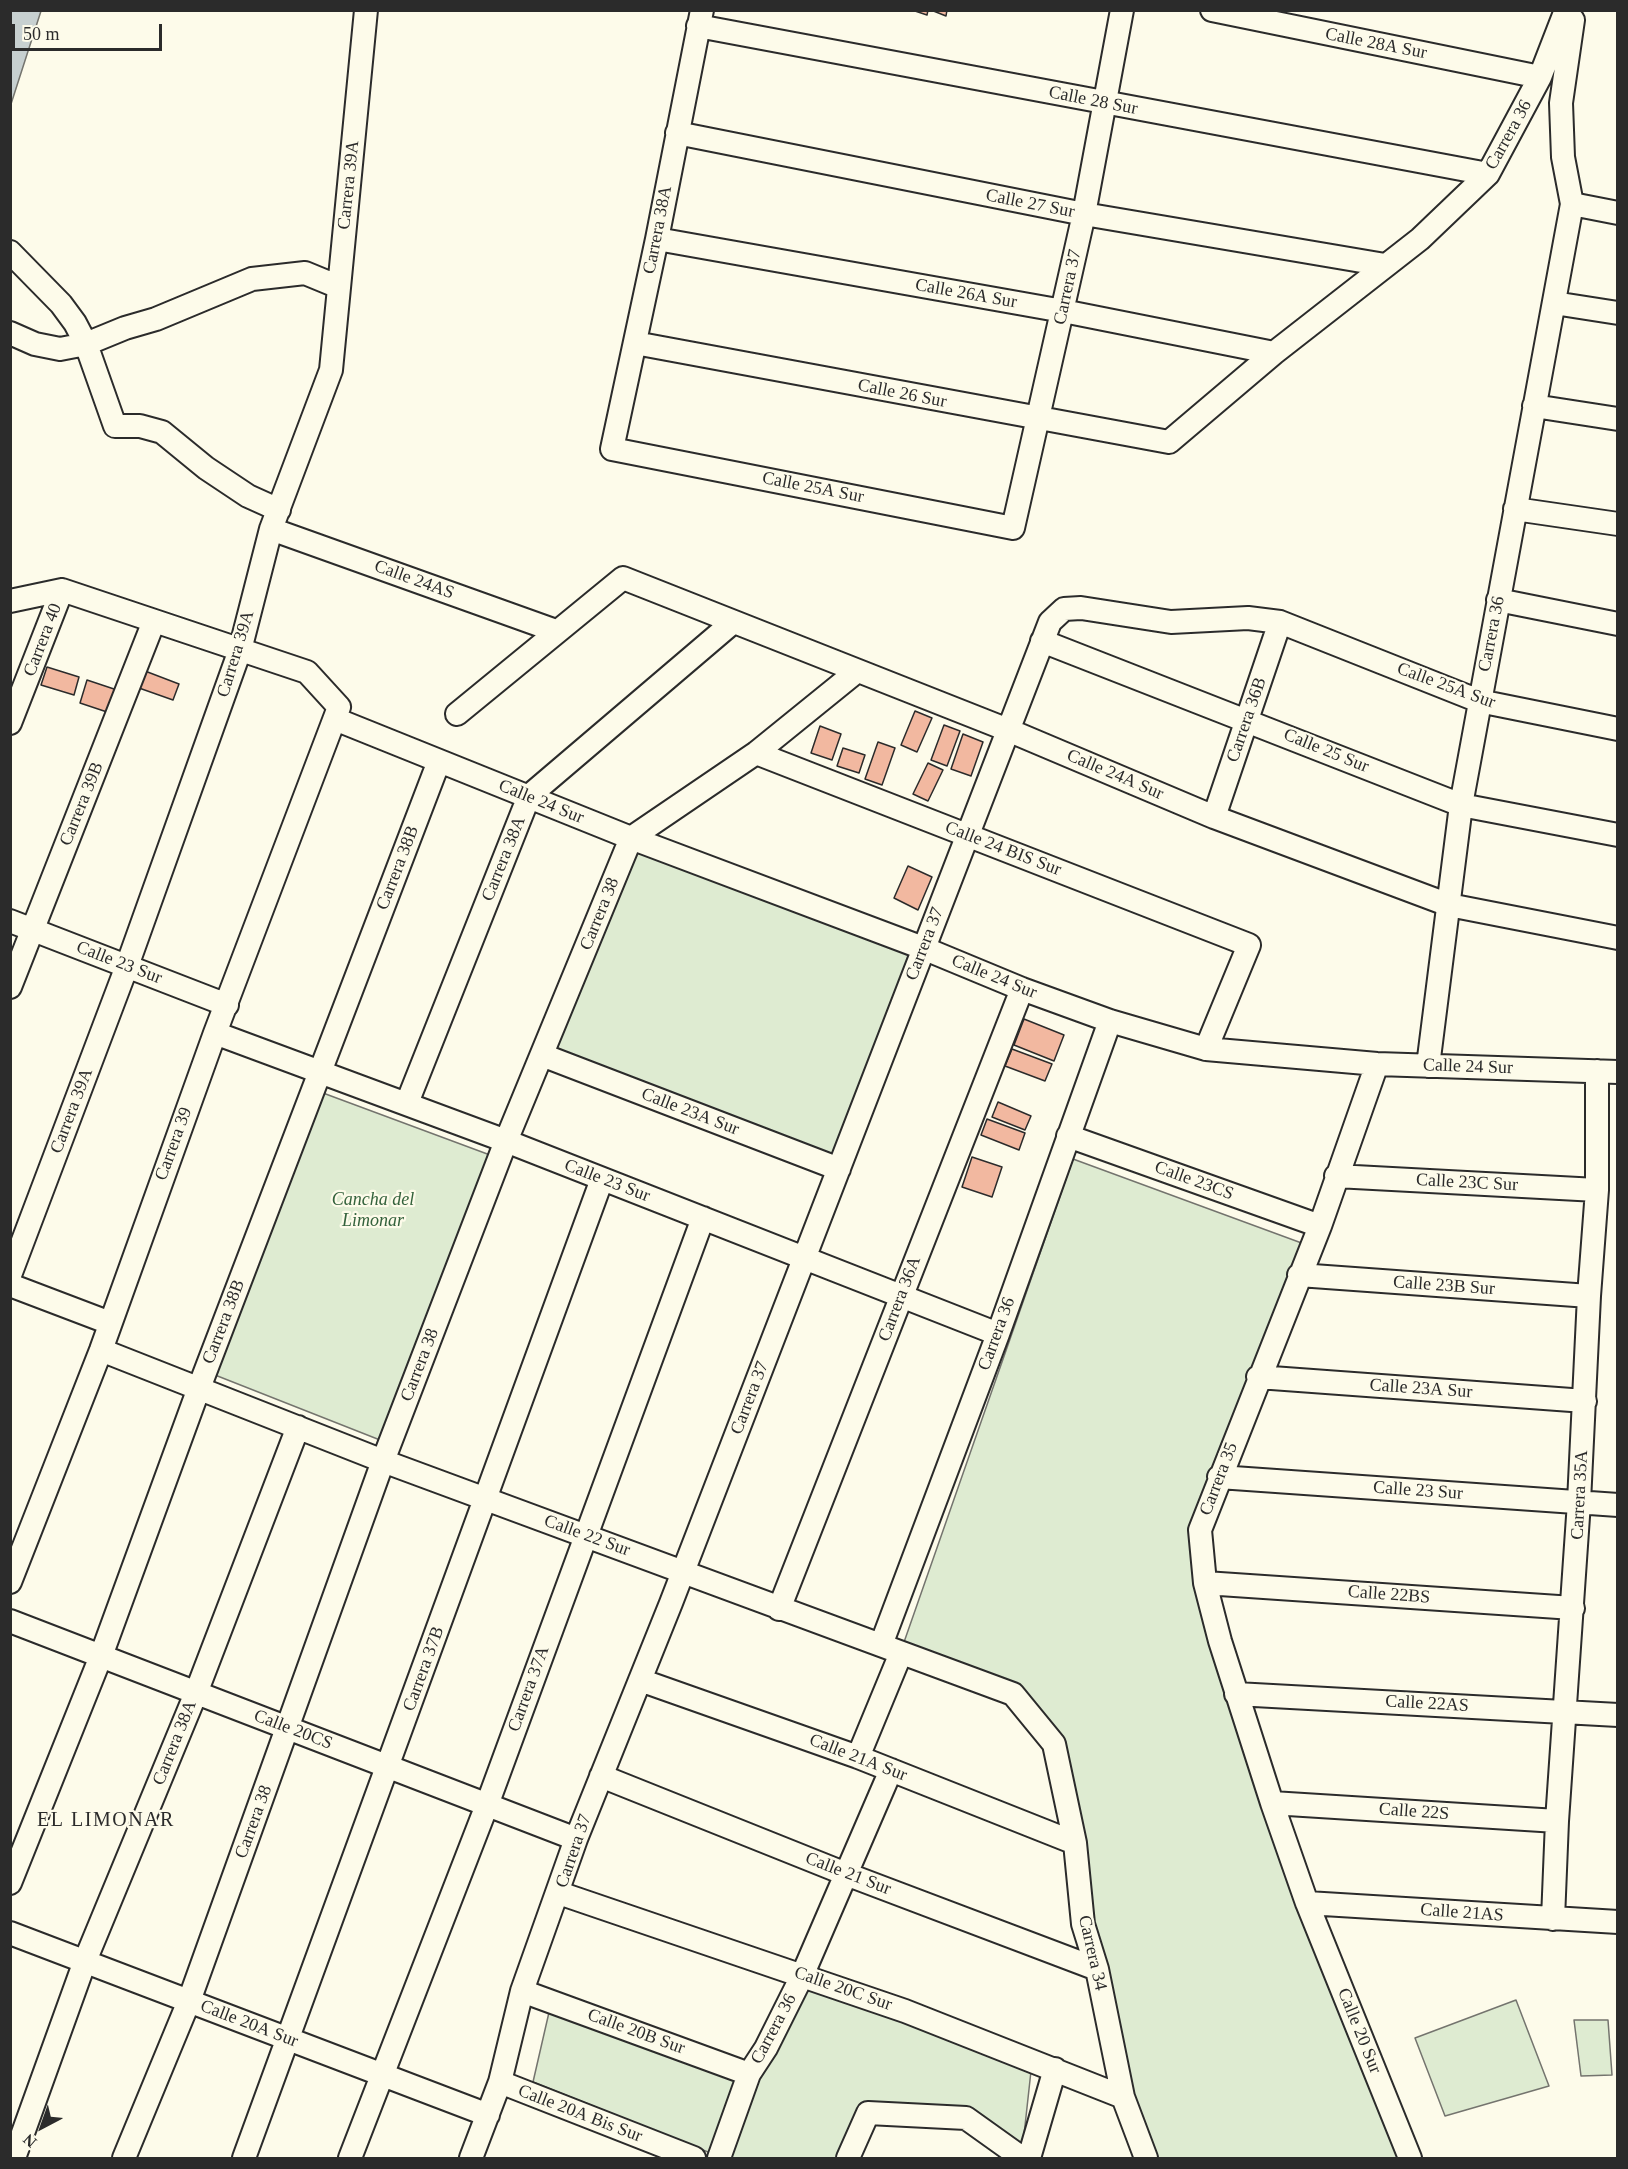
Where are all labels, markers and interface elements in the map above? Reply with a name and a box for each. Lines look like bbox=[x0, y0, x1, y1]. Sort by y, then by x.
scale bar bbox=[15, 12, 165, 50]
text: 50 m bbox=[23, 24, 60, 44]
street label: Calle 28A Sur bbox=[1323, 24, 1429, 64]
street label: Calle 28 Sur bbox=[1047, 82, 1139, 120]
street label: Carrera 36 bbox=[1481, 96, 1537, 174]
street label: Carrera 39A bbox=[334, 139, 364, 231]
street label: Carrera 38A bbox=[639, 184, 677, 276]
street label: Calle 27 Sur bbox=[984, 185, 1076, 223]
street label: Carrera 37 bbox=[1049, 247, 1087, 327]
street label: Calle 26A Sur bbox=[913, 274, 1019, 314]
street label: Calle 26 Sur bbox=[856, 375, 948, 413]
street label: Calle 25A Sur bbox=[760, 468, 866, 508]
street label: Calle 24AS bbox=[371, 556, 457, 604]
street label: Carrera 36 bbox=[1474, 594, 1510, 674]
street label: Carrera 40 bbox=[19, 600, 67, 680]
street label: Carrera 39A bbox=[213, 608, 259, 700]
street label: Calle 25A Sur bbox=[1394, 658, 1498, 714]
street label: Carrera 36B bbox=[1222, 675, 1272, 765]
street label: Calle 25 Sur bbox=[1280, 724, 1372, 778]
street label: Calle 24A Sur bbox=[1063, 745, 1167, 805]
street label: Carrera 39B bbox=[55, 759, 109, 849]
street label: Calle 24 Sur bbox=[495, 775, 587, 829]
street label: Carrera 38A bbox=[477, 813, 531, 905]
street label: Calle 24 BIS Sur bbox=[942, 817, 1064, 881]
street label: Carrera 38B bbox=[372, 823, 424, 913]
street label: Carrera 38 bbox=[576, 875, 624, 953]
street label: Carrera 37 bbox=[901, 904, 949, 984]
street label: Calle 23 Sur bbox=[73, 937, 165, 989]
street label: Calle 24 Sur bbox=[948, 950, 1040, 1004]
street label: Calle 24 Sur bbox=[1423, 1055, 1513, 1079]
street label: Carrera 39A bbox=[46, 1065, 98, 1157]
street label: Calle 23A Sur bbox=[638, 1083, 742, 1141]
street label: Carrera 39 bbox=[151, 1104, 197, 1184]
street label: Calle 23 Sur bbox=[561, 1155, 653, 1207]
street label: Calle 23CS bbox=[1152, 1157, 1236, 1205]
street label: Calle 23C Sur bbox=[1416, 1170, 1518, 1196]
park label: Cancha del Limonar bbox=[332, 1189, 414, 1232]
street label: Carrera 36A bbox=[874, 1253, 926, 1345]
street label: Calle 23B Sur bbox=[1392, 1272, 1496, 1300]
street label: Carrera 38B bbox=[198, 1277, 250, 1367]
street label: Carrera 36 bbox=[974, 1294, 1020, 1374]
street label: Carrera 38 bbox=[396, 1325, 444, 1405]
street label: Carrera 37 bbox=[726, 1358, 774, 1438]
street label: Calle 23A Sur bbox=[1369, 1375, 1473, 1403]
street label: Carrera 35 bbox=[1195, 1439, 1243, 1519]
street label: Carrera 35A bbox=[1567, 1450, 1593, 1540]
street label: Calle 23 Sur bbox=[1372, 1477, 1464, 1505]
street label: Calle 22 Sur bbox=[541, 1510, 633, 1562]
street label: Calle 22BS bbox=[1347, 1581, 1431, 1609]
street label: Carrera 37B bbox=[399, 1624, 449, 1714]
street label: Carrera 37A bbox=[504, 1643, 554, 1735]
street label: Calle 22AS bbox=[1385, 1691, 1469, 1717]
street label: Carrera 38A bbox=[148, 1697, 202, 1789]
street label: Calle 20CS bbox=[251, 1705, 335, 1755]
street label: Calle 21A Sur bbox=[806, 1729, 910, 1787]
street label: Carrera 38 bbox=[231, 1782, 277, 1862]
street label: Calle 22S bbox=[1378, 1799, 1450, 1825]
district label: EL LIMONAR bbox=[37, 1809, 175, 1833]
street label: Carrera 37 bbox=[551, 1811, 597, 1891]
street label: Calle 21 Sur bbox=[802, 1848, 894, 1900]
street label: Calle 21AS bbox=[1420, 1899, 1504, 1927]
street label: Carrera 34 bbox=[1073, 1913, 1111, 1993]
street label: Calle 20C Sur bbox=[791, 1962, 895, 2016]
street label: Calle 20 Sur bbox=[1332, 1985, 1386, 2077]
street label: Carrera 36 bbox=[747, 1990, 801, 2068]
street label: Calle 20A Sur bbox=[197, 1995, 301, 2053]
street label: Calle 20B Sur bbox=[584, 2004, 688, 2060]
street label: Calle 20A Bis Sur bbox=[515, 2080, 645, 2148]
north arrow bbox=[12, 2097, 72, 2157]
text: N bbox=[20, 2131, 40, 2151]

